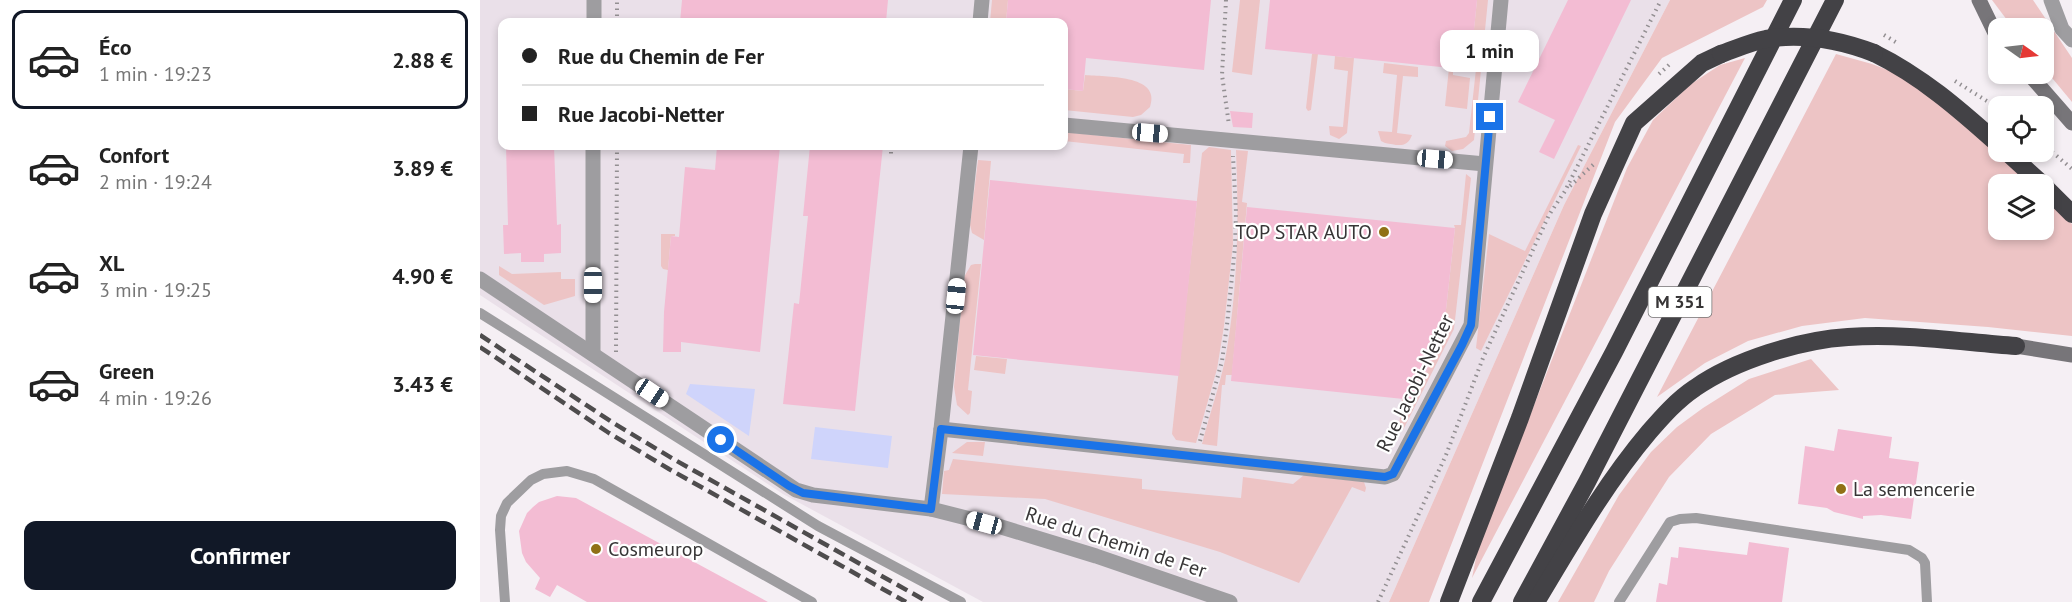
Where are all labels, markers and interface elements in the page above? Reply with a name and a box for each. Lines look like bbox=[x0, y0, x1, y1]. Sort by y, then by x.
north arrow bbox=[1988, 18, 2054, 84]
map controls bbox=[1988, 18, 2054, 240]
callout: 1 min bbox=[1440, 30, 1540, 72]
icon: car bbox=[27, 33, 81, 87]
text: Éco bbox=[99, 33, 131, 61]
text: 1 min bbox=[1465, 38, 1514, 64]
text: Rue du Chemin de Fer bbox=[558, 42, 764, 70]
text: 2.88 € bbox=[392, 46, 453, 74]
text: 1 min · 19:23 bbox=[99, 61, 212, 87]
button: locate bbox=[1988, 96, 2054, 162]
text: Rue Jacobi-Netter bbox=[558, 100, 724, 128]
route end bbox=[1476, 103, 1503, 130]
car bbox=[1131, 122, 1169, 144]
icon: car bbox=[27, 141, 81, 195]
text: Confort bbox=[99, 141, 169, 169]
car bbox=[1416, 148, 1454, 170]
text: 3.89 € bbox=[392, 154, 453, 182]
text: 2 min · 19:24 bbox=[99, 169, 212, 195]
button: layers bbox=[1988, 174, 2054, 240]
place label: TOP STAR AUTO bbox=[1235, 219, 1372, 245]
marker: TOP STAR AUTO bbox=[1377, 225, 1391, 239]
icon: car bbox=[27, 249, 81, 303]
text: XL bbox=[99, 249, 124, 277]
text: 4.90 € bbox=[392, 262, 453, 290]
car bbox=[584, 267, 602, 303]
text: 3 min · 19:25 bbox=[99, 277, 212, 303]
car bbox=[945, 277, 967, 315]
road number: M 351 bbox=[1648, 287, 1712, 317]
street label: Rue Jacobi-Netter bbox=[1370, 310, 1460, 456]
icon: car bbox=[27, 357, 81, 411]
text: Green bbox=[99, 357, 154, 385]
text: 3.43 € bbox=[392, 370, 453, 398]
car bbox=[632, 375, 672, 411]
text: 4 min · 19:26 bbox=[99, 385, 212, 411]
route start bbox=[707, 426, 734, 453]
place label: La semencerie bbox=[1853, 476, 1975, 502]
marker: La semencerie bbox=[1834, 482, 1848, 496]
street label: Rue du Chemin de Fer bbox=[1022, 500, 1210, 584]
car bbox=[964, 510, 1004, 536]
button: Confirmer bbox=[24, 521, 456, 590]
place label: Cosmeurop bbox=[608, 536, 703, 562]
marker: Cosmeurop bbox=[589, 542, 603, 556]

